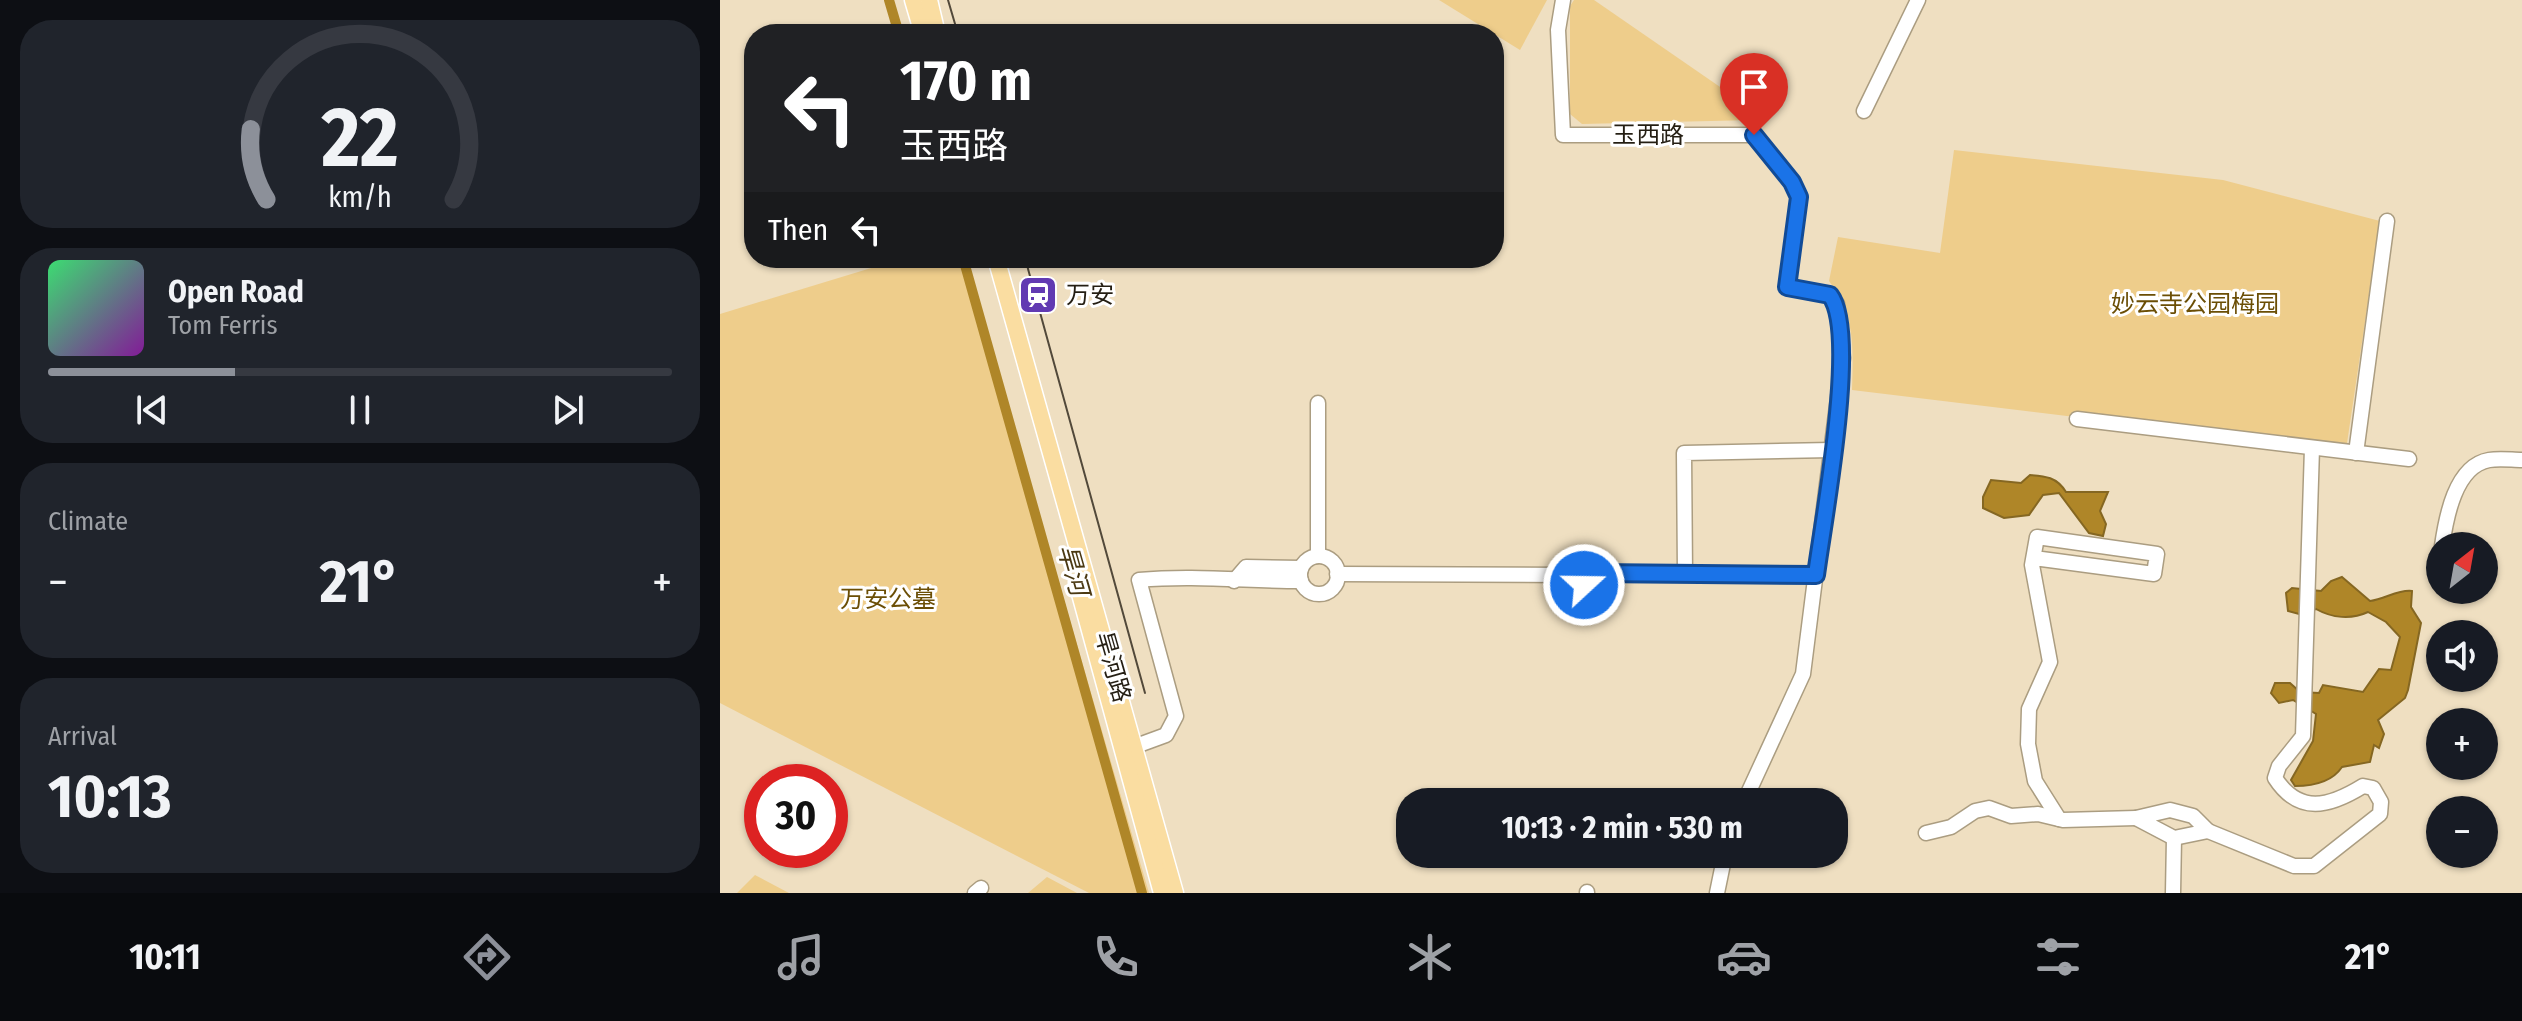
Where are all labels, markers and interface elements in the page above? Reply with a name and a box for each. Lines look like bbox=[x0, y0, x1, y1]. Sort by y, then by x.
text: 170 m bbox=[900, 48, 1032, 115]
pin bbox=[1720, 53, 1788, 135]
icon: left bbox=[768, 56, 872, 160]
icon: arrive bbox=[1732, 65, 1776, 109]
text: 22 bbox=[320, 88, 399, 188]
street label: 玉西路 bbox=[1612, 121, 1684, 149]
text: 玉西路 bbox=[900, 124, 1008, 168]
text: km/h bbox=[328, 180, 392, 215]
icon: left bbox=[844, 208, 888, 252]
text: Then bbox=[768, 212, 828, 248]
text: Open Road bbox=[168, 274, 304, 310]
station icon: 万安 bbox=[1017, 274, 1059, 316]
place label: 万安 bbox=[1066, 281, 1114, 309]
park label: 妙云寺公园梅园 bbox=[2111, 290, 2279, 318]
text: Tom Ferris bbox=[168, 310, 278, 341]
icon: previous bbox=[130, 388, 174, 432]
icon: pause bbox=[338, 388, 382, 432]
icon: next bbox=[546, 388, 590, 432]
text: Climate bbox=[48, 506, 128, 537]
north arrow bbox=[2426, 532, 2498, 604]
map controls bbox=[2426, 532, 2498, 868]
water label: 旱河 bbox=[1051, 541, 1096, 604]
position arrow bbox=[1542, 543, 1626, 627]
text: 21° bbox=[320, 546, 400, 618]
text: − bbox=[48, 556, 68, 609]
text: + bbox=[652, 556, 672, 609]
park label: 万安公墓 bbox=[840, 585, 936, 613]
button: sound bbox=[2426, 620, 2498, 692]
street label: 旱河路 bbox=[1090, 629, 1136, 705]
button: + bbox=[2426, 708, 2498, 780]
text: Arrival bbox=[48, 721, 117, 752]
text: 10:13 bbox=[48, 761, 172, 833]
speed limit sign: 30 bbox=[744, 764, 848, 868]
button: − bbox=[2426, 796, 2498, 868]
text: 10:13 · 2 min · 530 m bbox=[1501, 810, 1743, 846]
icon: directions bbox=[459, 929, 515, 985]
icon: music bbox=[773, 929, 829, 985]
icon: phone bbox=[1088, 929, 1144, 985]
icon: climate bbox=[1402, 929, 1458, 985]
icon: car bbox=[1716, 929, 1772, 985]
icon: filters bbox=[2030, 929, 2086, 985]
text: 10:11 bbox=[129, 935, 201, 979]
text: 21° bbox=[2345, 935, 2393, 979]

